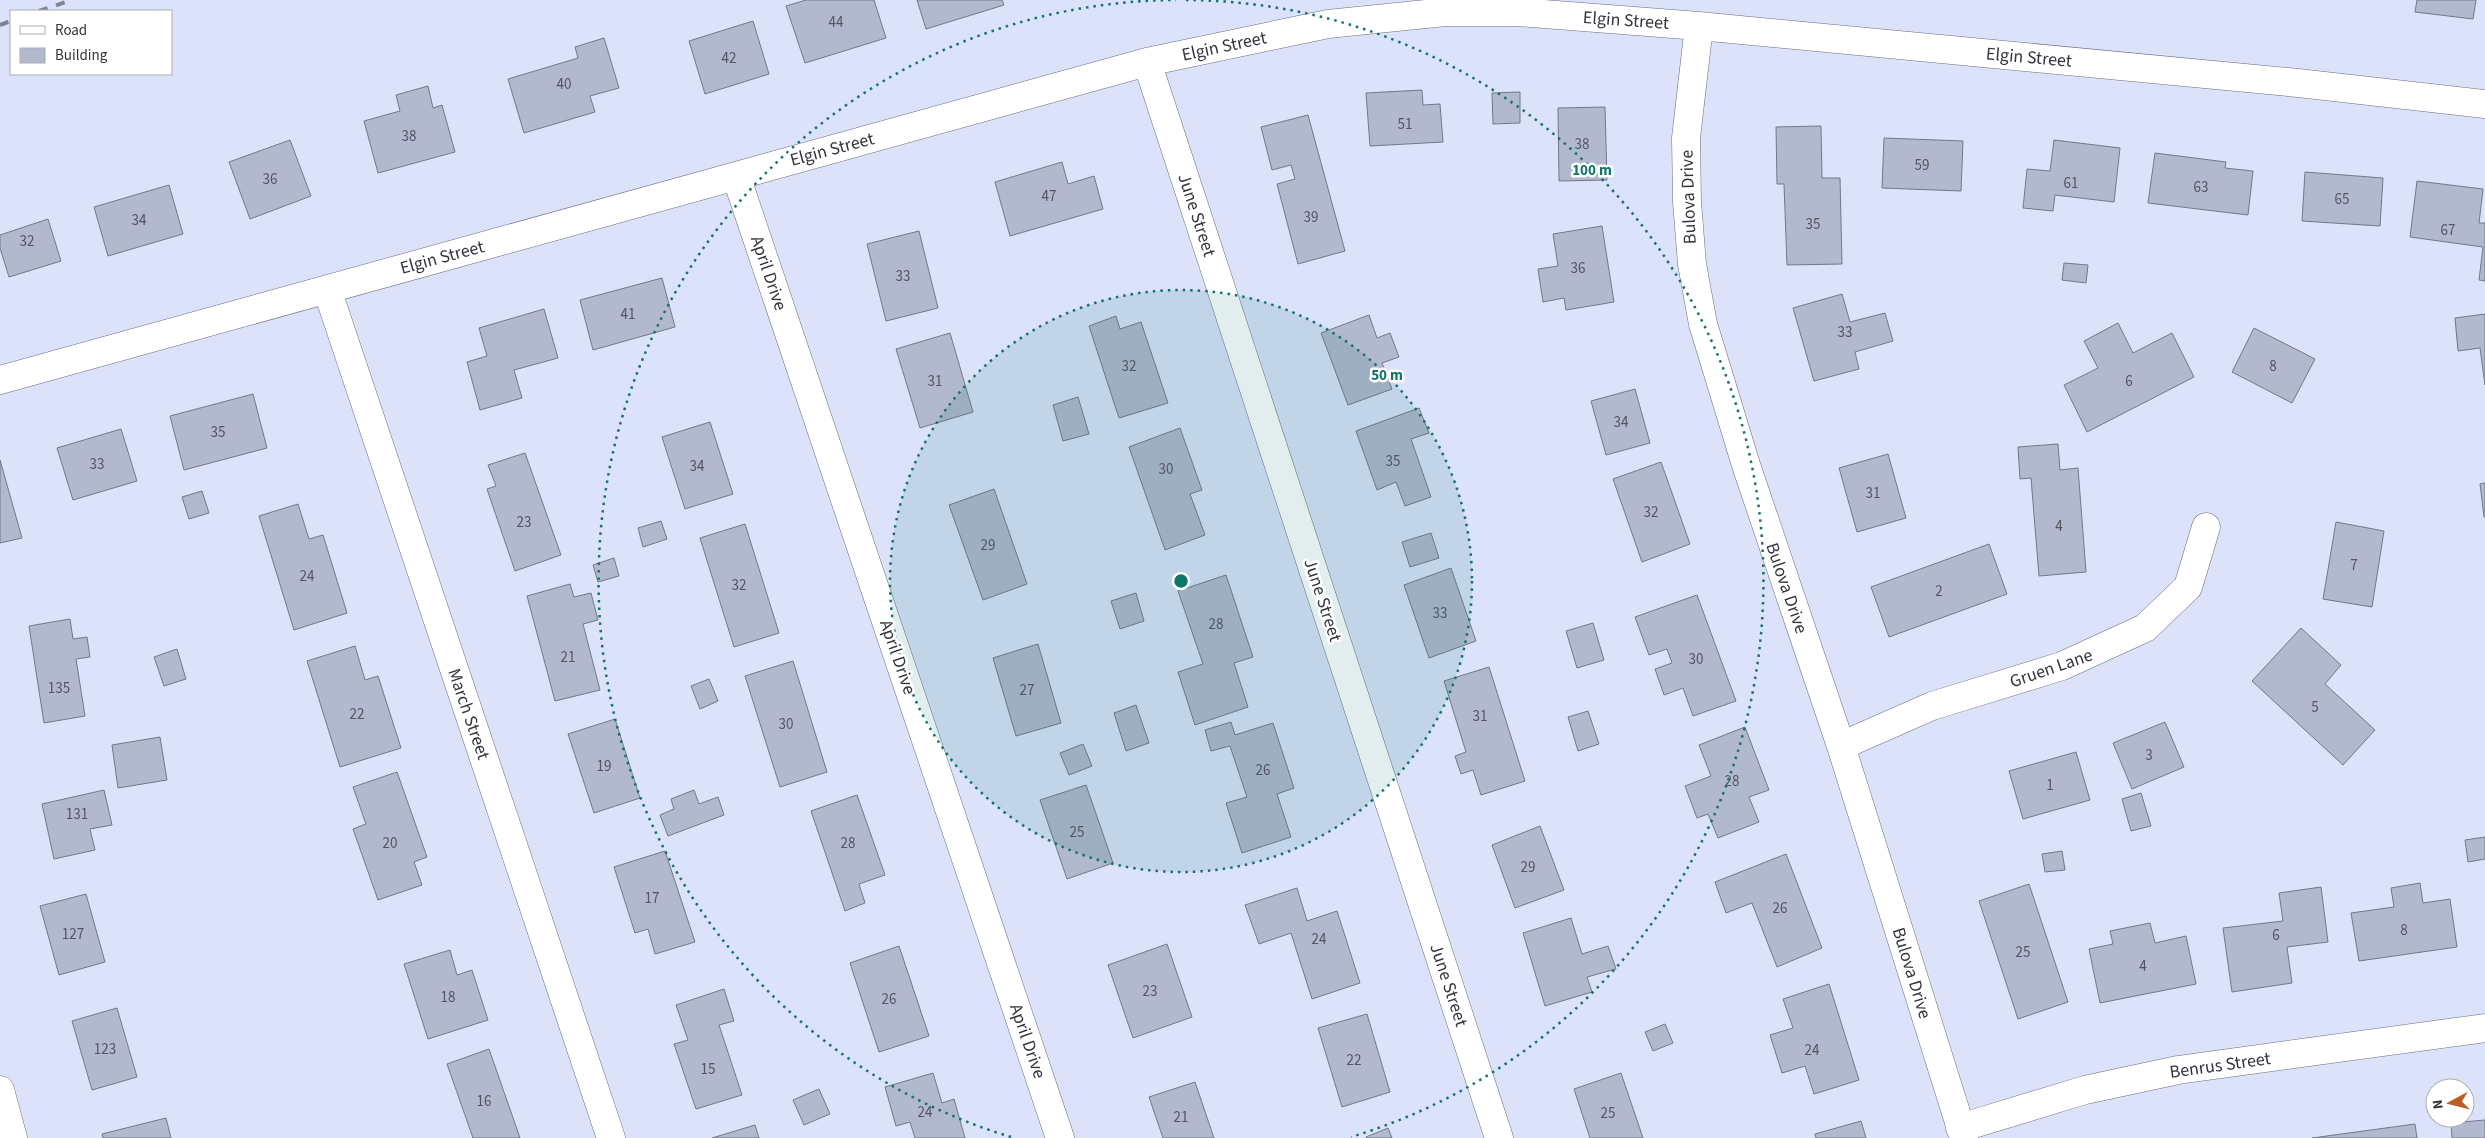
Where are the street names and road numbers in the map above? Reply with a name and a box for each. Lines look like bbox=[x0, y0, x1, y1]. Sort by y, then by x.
street label: Elgin Street bbox=[1582, 5, 1670, 36]
street label: Elgin Street bbox=[1179, 25, 1269, 68]
street label: Elgin Street bbox=[1985, 41, 2073, 74]
street label: Elgin Street bbox=[787, 126, 877, 173]
street label: Bulova Drive bbox=[1674, 149, 1703, 245]
street label: June Street bbox=[1171, 170, 1222, 260]
street label: April Drive bbox=[744, 232, 793, 314]
street label: Elgin Street bbox=[397, 234, 487, 281]
street label: Bulova Drive bbox=[1759, 539, 1814, 637]
street label: June Street bbox=[1297, 555, 1348, 645]
street label: April Drive bbox=[873, 616, 922, 698]
street label: Gruen Lane bbox=[2006, 643, 2096, 694]
street label: March Street bbox=[441, 665, 496, 763]
street label: Bulova Drive bbox=[1886, 924, 1937, 1022]
street label: June Street bbox=[1423, 940, 1474, 1030]
street label: April Drive bbox=[1003, 1000, 1052, 1082]
street label: Benrus Street bbox=[2168, 1046, 2272, 1085]

